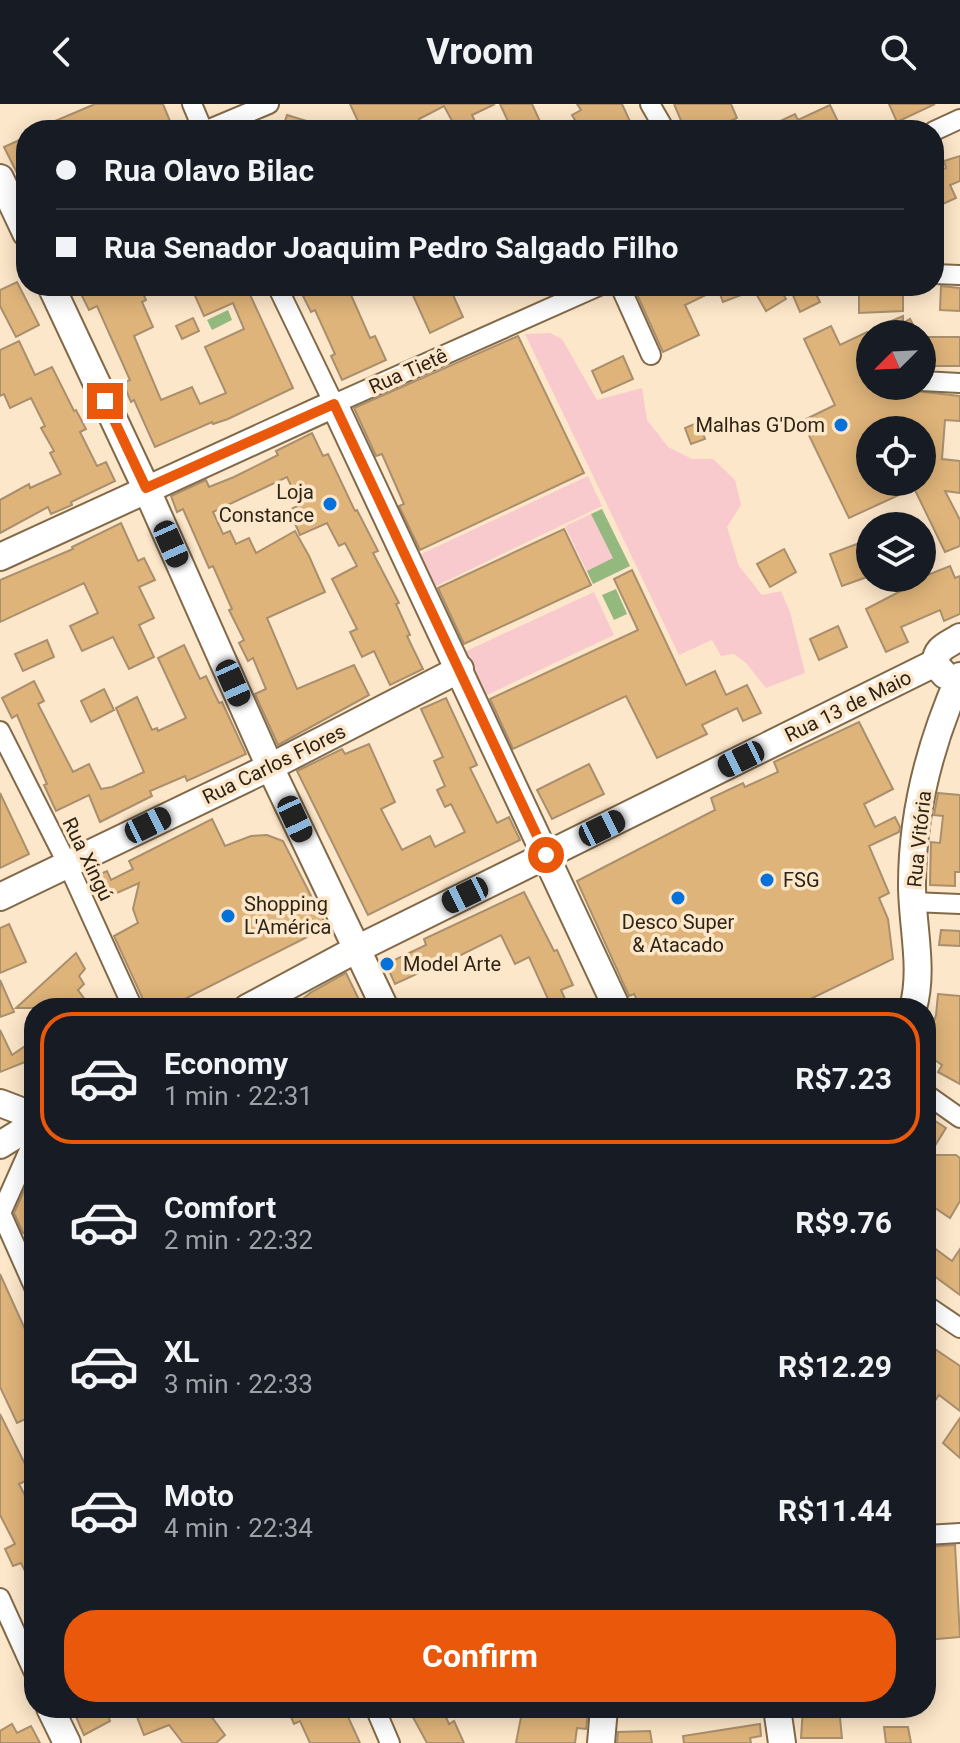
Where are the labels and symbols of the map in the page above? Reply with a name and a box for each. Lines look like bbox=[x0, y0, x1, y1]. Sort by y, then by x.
north arrow bbox=[856, 320, 936, 400]
street label: Rua Tietê bbox=[365, 343, 451, 399]
route end bbox=[87, 383, 123, 419]
place label: Malhas G'Dom bbox=[695, 413, 825, 437]
marker: Malhas G'Dom bbox=[832, 416, 850, 434]
place label: Loja Constance bbox=[219, 480, 314, 527]
marker: Loja Constance bbox=[321, 495, 339, 513]
car bbox=[150, 517, 192, 571]
car bbox=[212, 656, 254, 710]
street label: Rua 13 de Maio bbox=[781, 665, 915, 747]
street label: Rua Carlos Flores bbox=[199, 719, 349, 809]
car bbox=[714, 738, 768, 780]
street label: Rua Vitória bbox=[902, 789, 936, 889]
car bbox=[274, 792, 316, 846]
car bbox=[121, 804, 175, 846]
car bbox=[575, 807, 629, 849]
street label: Rua Xingú bbox=[58, 813, 118, 905]
route start bbox=[528, 837, 564, 873]
place label: FSG bbox=[783, 868, 820, 892]
marker: FSG bbox=[758, 871, 776, 889]
car bbox=[438, 874, 492, 916]
marker: Desco Super & Atacado bbox=[669, 889, 687, 907]
place label: Shopping L'América bbox=[244, 892, 331, 939]
marker: Shopping L'América bbox=[219, 907, 237, 925]
place label: Desco Super & Atacado bbox=[622, 910, 734, 957]
place label: Model Arte bbox=[403, 952, 501, 976]
marker: Model Arte bbox=[378, 955, 396, 973]

